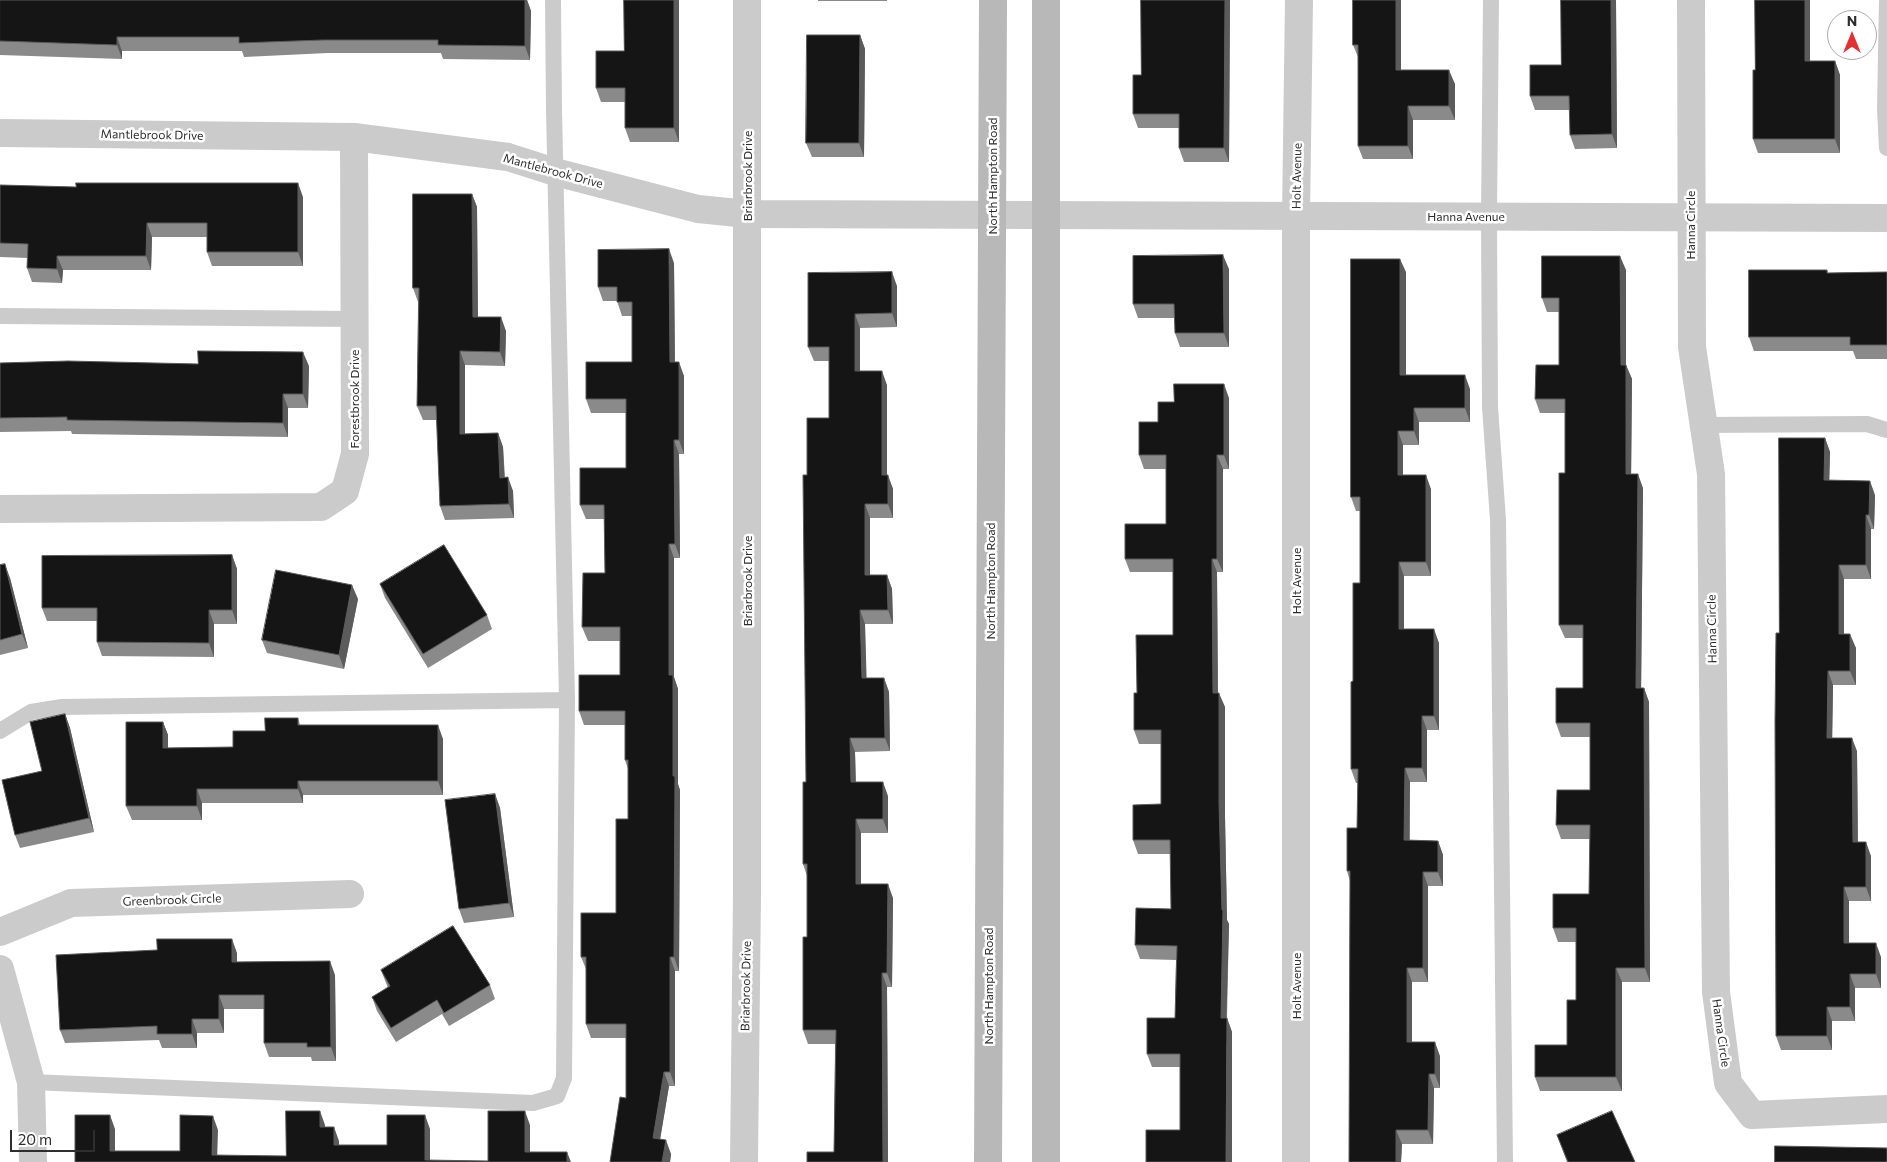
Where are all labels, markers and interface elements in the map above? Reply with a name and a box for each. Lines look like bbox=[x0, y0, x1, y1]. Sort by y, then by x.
north arrow bbox=[1827, 10, 1877, 60]
text: N bbox=[1847, 12, 1857, 29]
street label: North Hampton Road bbox=[986, 117, 1000, 235]
street label: Mantlebrook Drive bbox=[101, 127, 203, 143]
street label: Briarbrook Drive bbox=[741, 131, 755, 221]
street label: Holt Avenue bbox=[1289, 143, 1305, 209]
street label: Mantlebrook Drive bbox=[502, 151, 604, 191]
street label: Hanna Circle bbox=[1684, 191, 1698, 259]
street label: Hanna Avenue bbox=[1427, 210, 1505, 224]
street label: Forestbrook Drive bbox=[348, 350, 362, 448]
street label: North Hampton Road bbox=[984, 522, 998, 640]
street label: Briarbrook Drive bbox=[741, 536, 755, 626]
street label: Holt Avenue bbox=[1290, 548, 1304, 614]
street label: Hanna Circle bbox=[1704, 594, 1720, 664]
street label: Greenbrook Circle bbox=[122, 891, 222, 909]
street label: North Hampton Road bbox=[982, 927, 996, 1045]
street label: Briarbrook Drive bbox=[738, 941, 754, 1031]
street label: Holt Avenue bbox=[1290, 953, 1304, 1019]
street label: Hanna Circle bbox=[1709, 998, 1733, 1068]
scale bar bbox=[12, 1120, 98, 1152]
text: 20 m bbox=[18, 1130, 52, 1148]

